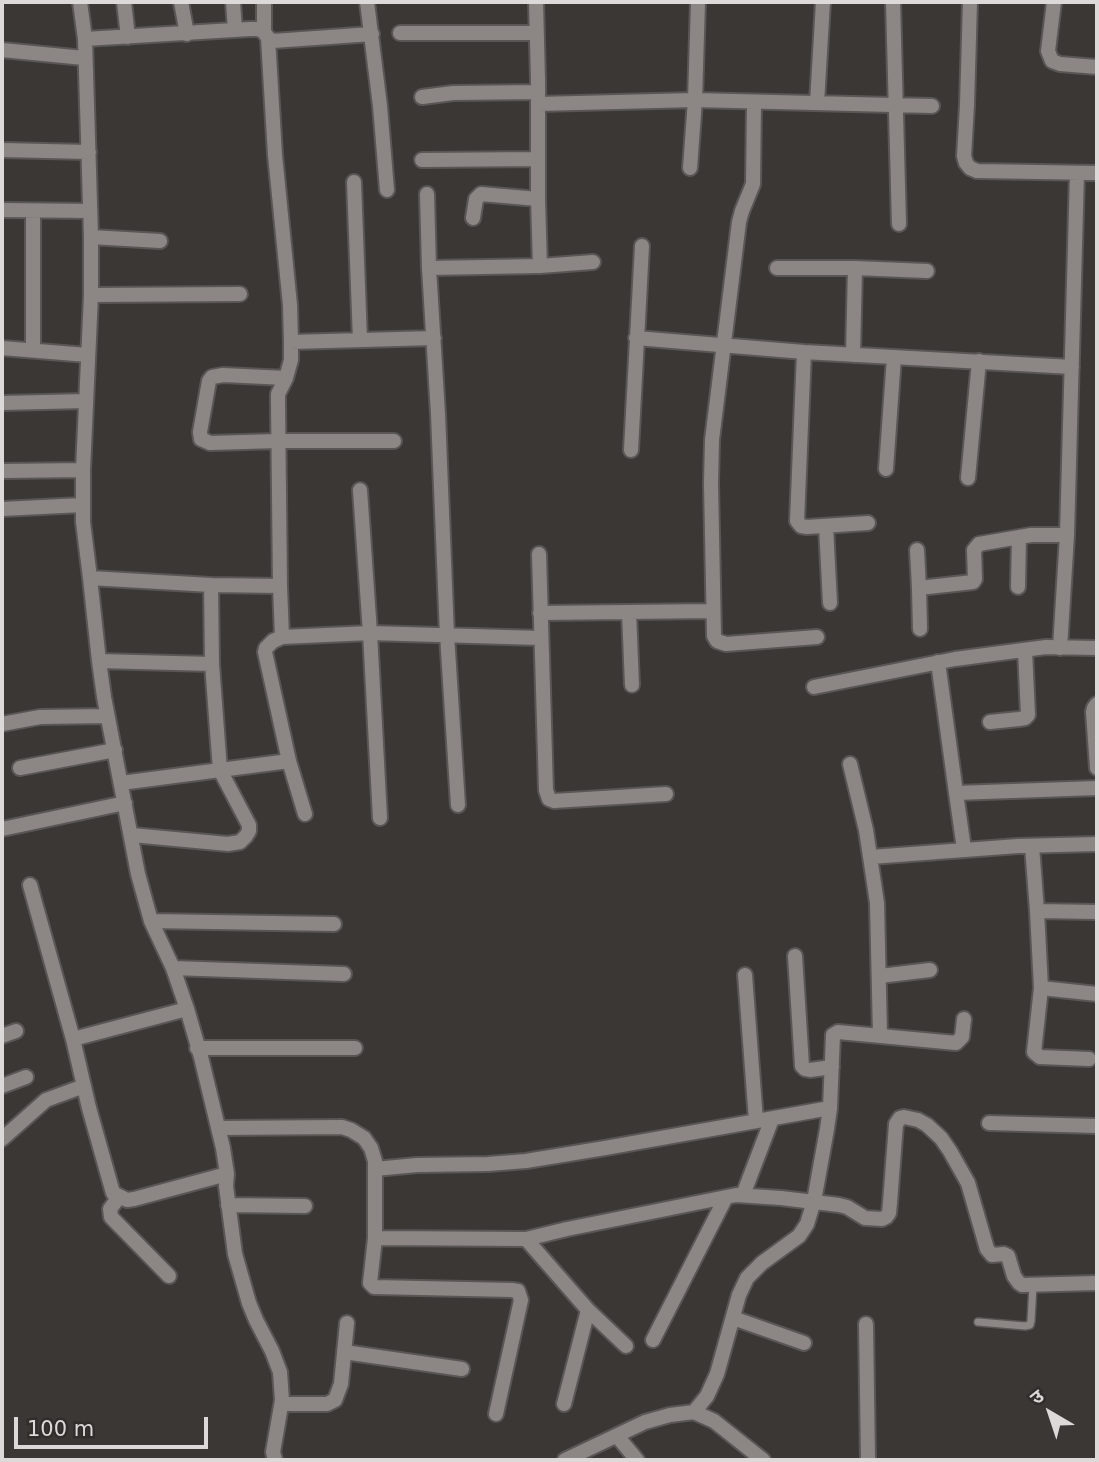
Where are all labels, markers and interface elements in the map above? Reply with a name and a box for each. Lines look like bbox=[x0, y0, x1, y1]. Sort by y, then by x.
north arrow bbox=[1015, 1378, 1085, 1448]
text: उ bbox=[1026, 1385, 1048, 1409]
scale bar bbox=[18, 1402, 212, 1446]
text: 100 m bbox=[27, 1417, 94, 1441]

